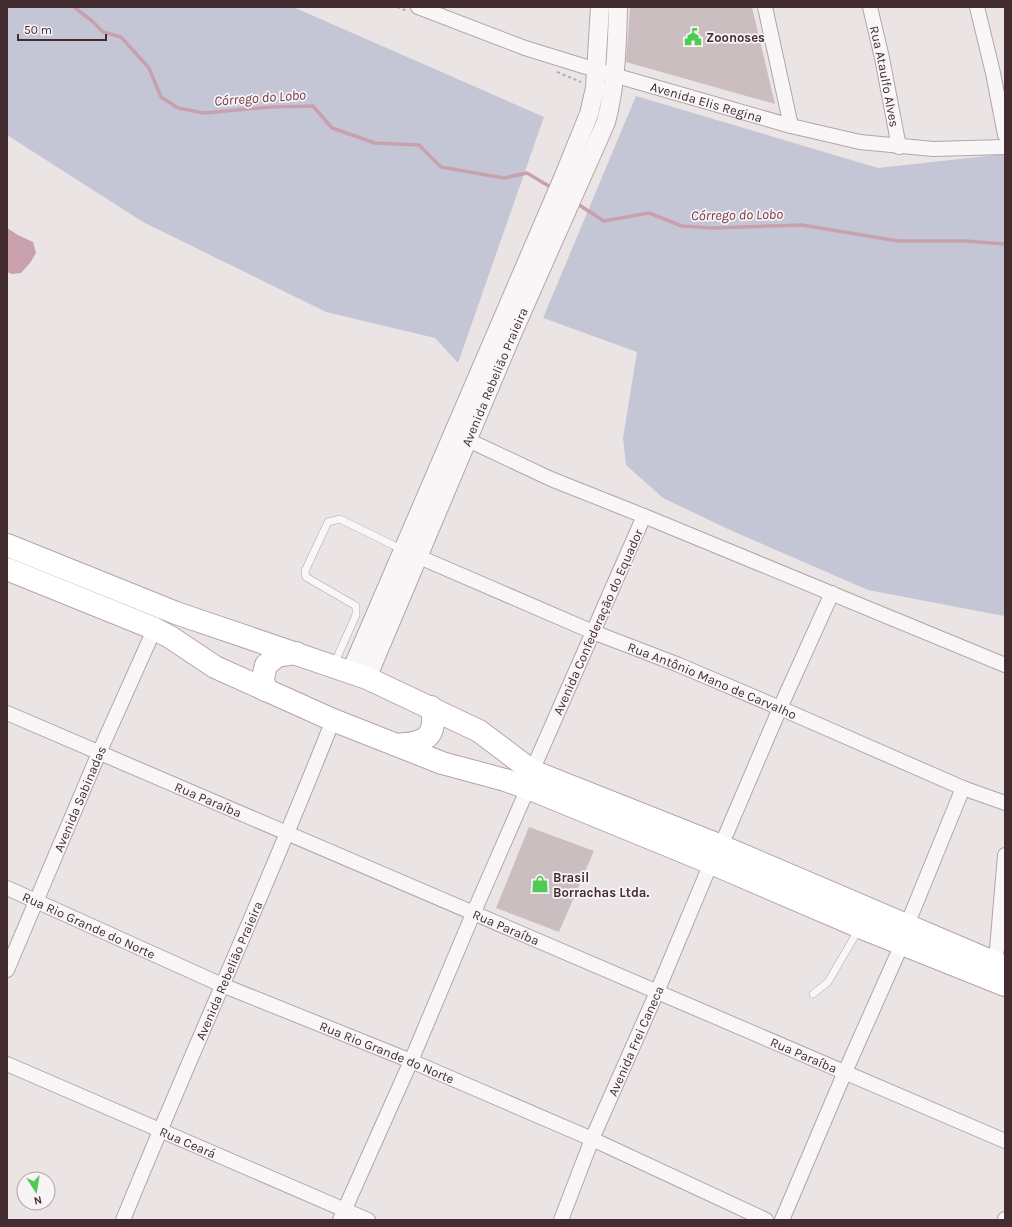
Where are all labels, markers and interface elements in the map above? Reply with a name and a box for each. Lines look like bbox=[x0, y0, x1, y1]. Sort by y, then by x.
scale bar bbox=[18, 16, 106, 42]
text: 50 m bbox=[24, 23, 52, 37]
street label: Rua Ataulfo Alves bbox=[867, 24, 903, 128]
public building icon: Zoonoses bbox=[683, 27, 703, 47]
place label: Zoonoses bbox=[706, 30, 765, 45]
street label: Avenida Elis Regina bbox=[649, 79, 764, 125]
water label: Córrego do Lobo bbox=[213, 86, 307, 110]
water label: Córrego do Lobo bbox=[691, 206, 783, 224]
street label: Avenida Rebelião Praieira bbox=[458, 305, 530, 448]
street label: Avenida Confederação do Equador bbox=[550, 527, 647, 718]
street label: Rua Antônio Mano de Carvalho bbox=[626, 639, 799, 722]
street label: Avenida Sabinadas bbox=[51, 743, 109, 854]
street label: Rua Paraíba bbox=[173, 778, 244, 820]
place label: Brasil Borrachas Ltda. bbox=[553, 870, 649, 900]
shop icon: Brasil Borrachas Ltda. bbox=[530, 874, 550, 894]
street label: Rua Rio Grande do Norte bbox=[20, 889, 158, 962]
street label: Avenida Rebelião Praieira bbox=[192, 899, 265, 1042]
street label: Rua Paraíba bbox=[470, 906, 542, 948]
street label: Avenida Frei Caneca bbox=[604, 984, 666, 1098]
street label: Rua Rio Grande do Norte bbox=[318, 1018, 457, 1086]
street label: Rua Paraíba bbox=[768, 1034, 839, 1076]
street label: Rua Ceará bbox=[157, 1123, 218, 1161]
north arrow bbox=[16, 1171, 56, 1211]
text: N bbox=[33, 1193, 43, 1207]

